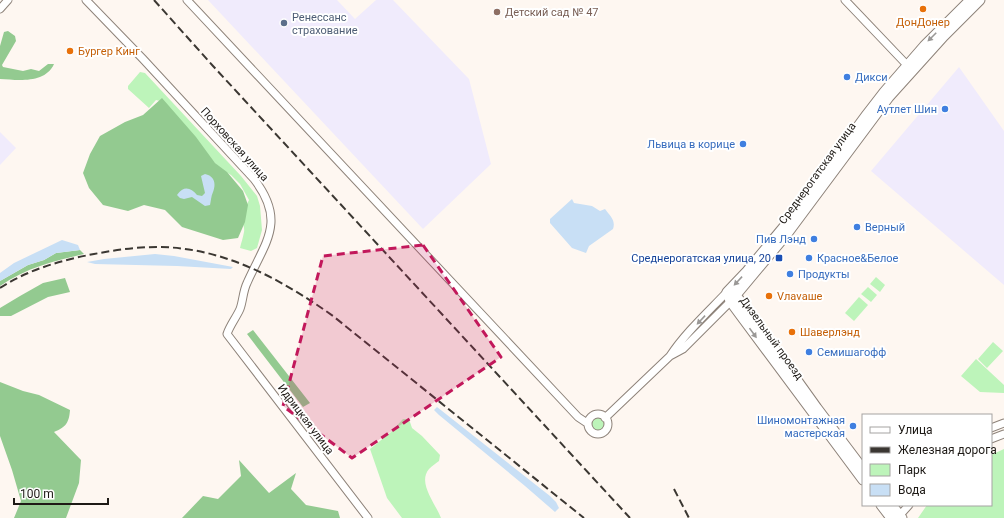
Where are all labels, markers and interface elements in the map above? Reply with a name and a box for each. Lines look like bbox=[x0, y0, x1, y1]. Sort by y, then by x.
marker: ДонДонер bbox=[918, 4, 928, 14]
place label: Детский сад № 47 bbox=[505, 6, 599, 19]
marker: Детский сад № 47 bbox=[492, 7, 502, 17]
place label: Ренессанс страхование bbox=[292, 11, 358, 37]
place label: ДонДонер bbox=[896, 16, 950, 29]
marker: Ренессанс страхование bbox=[279, 18, 289, 28]
one-way arrow bbox=[927, 32, 937, 42]
place label: Бургер Кинг bbox=[78, 45, 140, 58]
marker: Бургер Кинг bbox=[65, 46, 75, 56]
place label: Дикси bbox=[855, 71, 888, 84]
marker: Дикси bbox=[842, 72, 852, 82]
place label: Аутлет Шин bbox=[877, 103, 937, 116]
marker: Аутлет Шин bbox=[940, 104, 950, 114]
street label: Порховская улица bbox=[198, 105, 271, 184]
street label: Среднерогатская улица bbox=[776, 120, 859, 227]
place label: Львица в корице bbox=[647, 138, 735, 151]
marker: Львица в корице bbox=[738, 139, 748, 149]
place label: Верный bbox=[865, 221, 905, 234]
marker: Верный bbox=[852, 222, 862, 232]
place label: Пив Лэнд bbox=[756, 233, 806, 246]
marker: Пив Лэнд bbox=[809, 234, 819, 244]
place label: Среднерогатская улица, 20 bbox=[631, 252, 771, 265]
place label: Красное&Белое bbox=[817, 252, 899, 265]
marker: Среднерогатская улица, 20 bbox=[774, 253, 784, 263]
marker: Красное&Белое bbox=[804, 253, 814, 263]
place label: Продукты bbox=[798, 268, 850, 281]
marker: Продукты bbox=[785, 269, 795, 279]
one-way arrow bbox=[733, 276, 742, 286]
place label: Vлаvаше bbox=[777, 290, 823, 303]
marker: Vлаvаше bbox=[764, 291, 774, 301]
street label: Дизельный проезд bbox=[737, 294, 806, 383]
one-way arrow bbox=[696, 315, 705, 326]
place label: Шаверлэнд bbox=[800, 326, 860, 339]
marker: Шаверлэнд bbox=[787, 327, 797, 337]
one-way arrow bbox=[749, 328, 757, 338]
place label: Семишагофф bbox=[817, 346, 886, 359]
marker: Семишагофф bbox=[804, 347, 814, 357]
street label: Идрицкая улица bbox=[275, 382, 336, 457]
place label: Шиномонтажная мастерская bbox=[757, 414, 845, 440]
legend bbox=[862, 414, 992, 506]
marker: Шиномонтажная мастерская bbox=[848, 421, 858, 431]
text: Улица bbox=[898, 423, 933, 437]
text: Железная дорога bbox=[898, 443, 997, 457]
text: Парк bbox=[898, 463, 927, 477]
scale bar bbox=[14, 480, 108, 506]
text: Вода bbox=[898, 483, 926, 497]
text: 100 m bbox=[20, 487, 54, 501]

